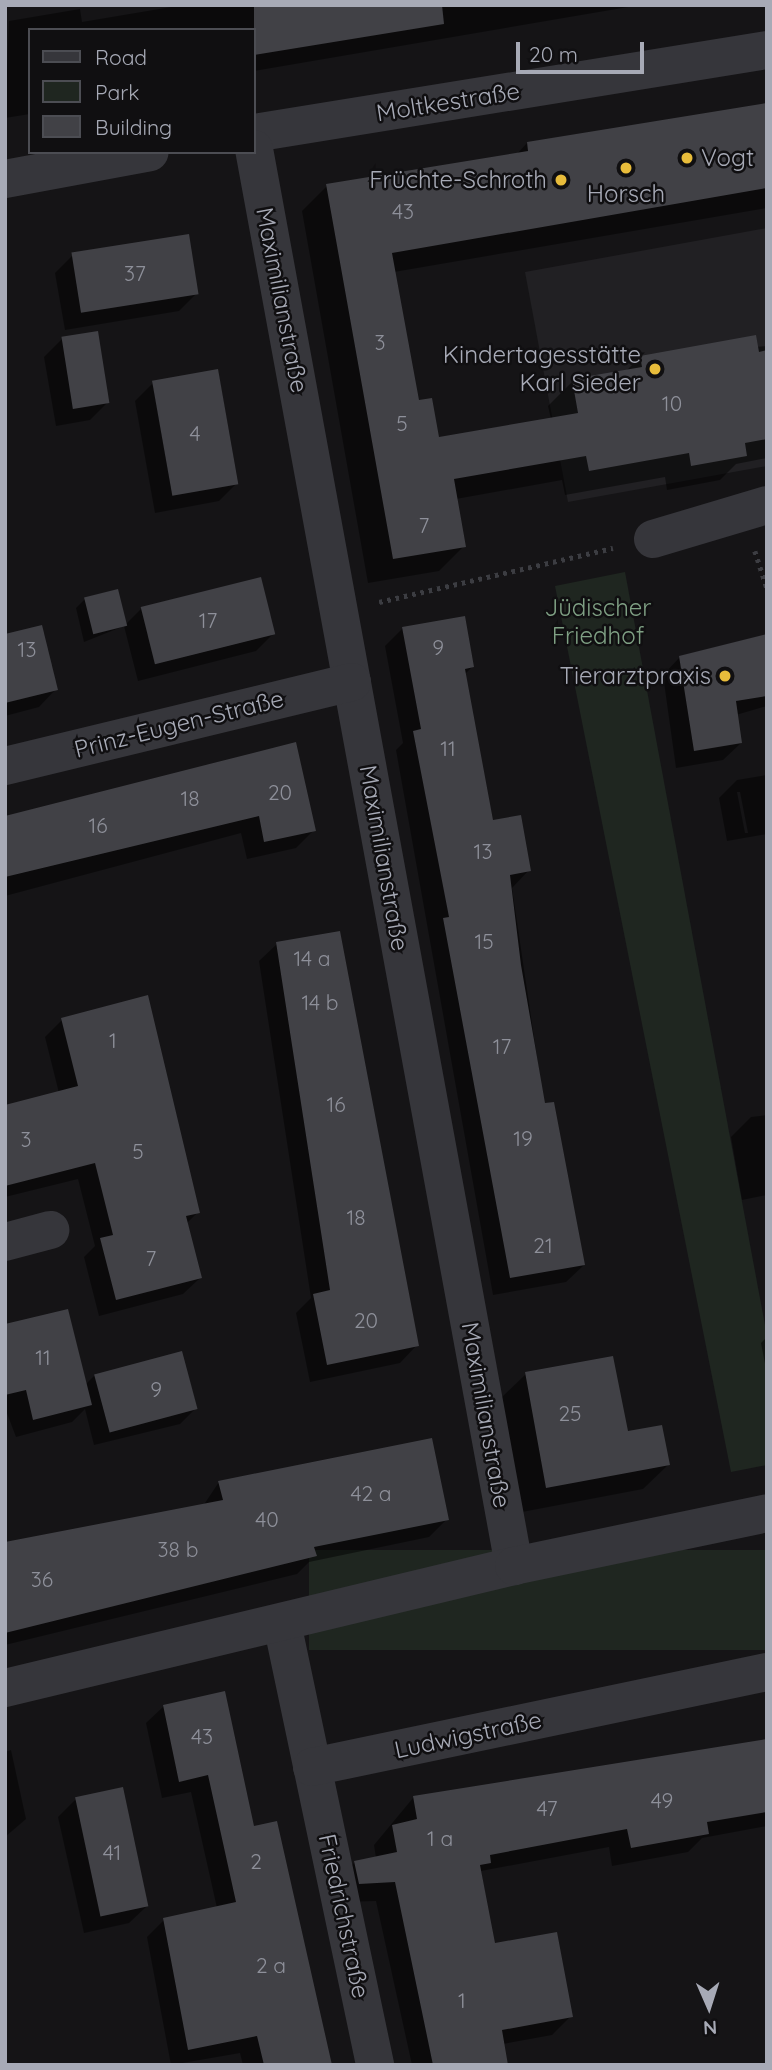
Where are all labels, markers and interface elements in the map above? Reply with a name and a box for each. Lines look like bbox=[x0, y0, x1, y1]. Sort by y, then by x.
legend bbox=[28, 28, 256, 154]
scale bar bbox=[520, 28, 648, 72]
text: 20 m bbox=[529, 41, 578, 67]
text: Road bbox=[95, 44, 147, 70]
street label: Moltkestraße bbox=[374, 76, 522, 128]
text: Park bbox=[95, 79, 139, 105]
text: Building bbox=[95, 114, 172, 140]
place label: Vogt bbox=[701, 144, 754, 172]
marker: Vogt bbox=[679, 150, 695, 166]
marker: Horsch bbox=[618, 160, 634, 176]
place label: Früchte-Schroth bbox=[369, 166, 547, 194]
marker: Früchte-Schroth bbox=[553, 172, 569, 188]
place label: Horsch bbox=[587, 180, 665, 208]
house number: 43 bbox=[392, 198, 414, 224]
street label: Maximilianstraße bbox=[250, 205, 314, 395]
house number: 37 bbox=[124, 260, 146, 286]
house number: 3 bbox=[374, 329, 386, 355]
place label: Kindertagesstätte Karl Sieder bbox=[443, 341, 641, 397]
marker: Kindertagesstätte Karl Sieder bbox=[647, 361, 663, 377]
house number: 10 bbox=[662, 390, 682, 416]
house number: 5 bbox=[396, 410, 408, 436]
house number: 4 bbox=[189, 420, 201, 446]
house number: 7 bbox=[419, 512, 429, 538]
park label: Jüdischer Friedhof bbox=[544, 594, 652, 650]
house number: 17 bbox=[199, 607, 217, 633]
house number: 9 bbox=[432, 634, 444, 660]
house number: 13 bbox=[18, 636, 36, 662]
place label: Tierarztpraxis bbox=[559, 662, 711, 690]
marker: Tierarztpraxis bbox=[717, 668, 733, 684]
street label: Prinz-Eugen-Straße bbox=[71, 684, 287, 764]
house number: 11 bbox=[440, 735, 456, 761]
street label: Maximilianstraße bbox=[353, 763, 415, 953]
house number: 20 bbox=[268, 779, 292, 805]
house number: 18 bbox=[180, 785, 200, 811]
house number: 16 bbox=[88, 812, 108, 838]
house number: 13 bbox=[474, 838, 492, 864]
house number: 15 bbox=[474, 928, 494, 954]
house number: 14 a bbox=[294, 945, 330, 971]
house number: 14 b bbox=[302, 989, 338, 1015]
house number: 1 bbox=[109, 1027, 117, 1053]
house number: 17 bbox=[493, 1033, 511, 1059]
house number: 16 bbox=[326, 1091, 346, 1117]
house number: 19 bbox=[513, 1125, 533, 1151]
house number: 3 bbox=[20, 1126, 32, 1152]
house number: 5 bbox=[132, 1138, 144, 1164]
house number: 18 bbox=[346, 1204, 366, 1230]
house number: 21 bbox=[533, 1232, 553, 1258]
house number: 7 bbox=[146, 1245, 156, 1271]
house number: 20 bbox=[354, 1307, 378, 1333]
street label: Maximilianstraße bbox=[455, 1320, 517, 1510]
house number: 11 bbox=[35, 1344, 51, 1370]
house number: 9 bbox=[150, 1376, 162, 1402]
house number: 25 bbox=[558, 1400, 582, 1426]
house number: 42 a bbox=[350, 1480, 392, 1506]
house number: 40 bbox=[255, 1506, 279, 1532]
house number: 38 b bbox=[158, 1536, 198, 1562]
house number: 36 bbox=[31, 1566, 53, 1592]
street label: Ludwigstraße bbox=[392, 1705, 544, 1765]
house number: 43 bbox=[191, 1723, 213, 1749]
house number: 49 bbox=[651, 1787, 673, 1813]
house number: 47 bbox=[536, 1795, 558, 1821]
house number: 1 a bbox=[427, 1825, 453, 1851]
street label: Friedrichstraße bbox=[313, 1831, 375, 2001]
house number: 41 bbox=[103, 1839, 121, 1865]
house number: 2 bbox=[250, 1848, 262, 1874]
house number: 2 a bbox=[256, 1952, 286, 1978]
north arrow bbox=[674, 1972, 744, 2042]
house number: 1 bbox=[458, 1987, 466, 2013]
text: N bbox=[702, 2016, 718, 2040]

